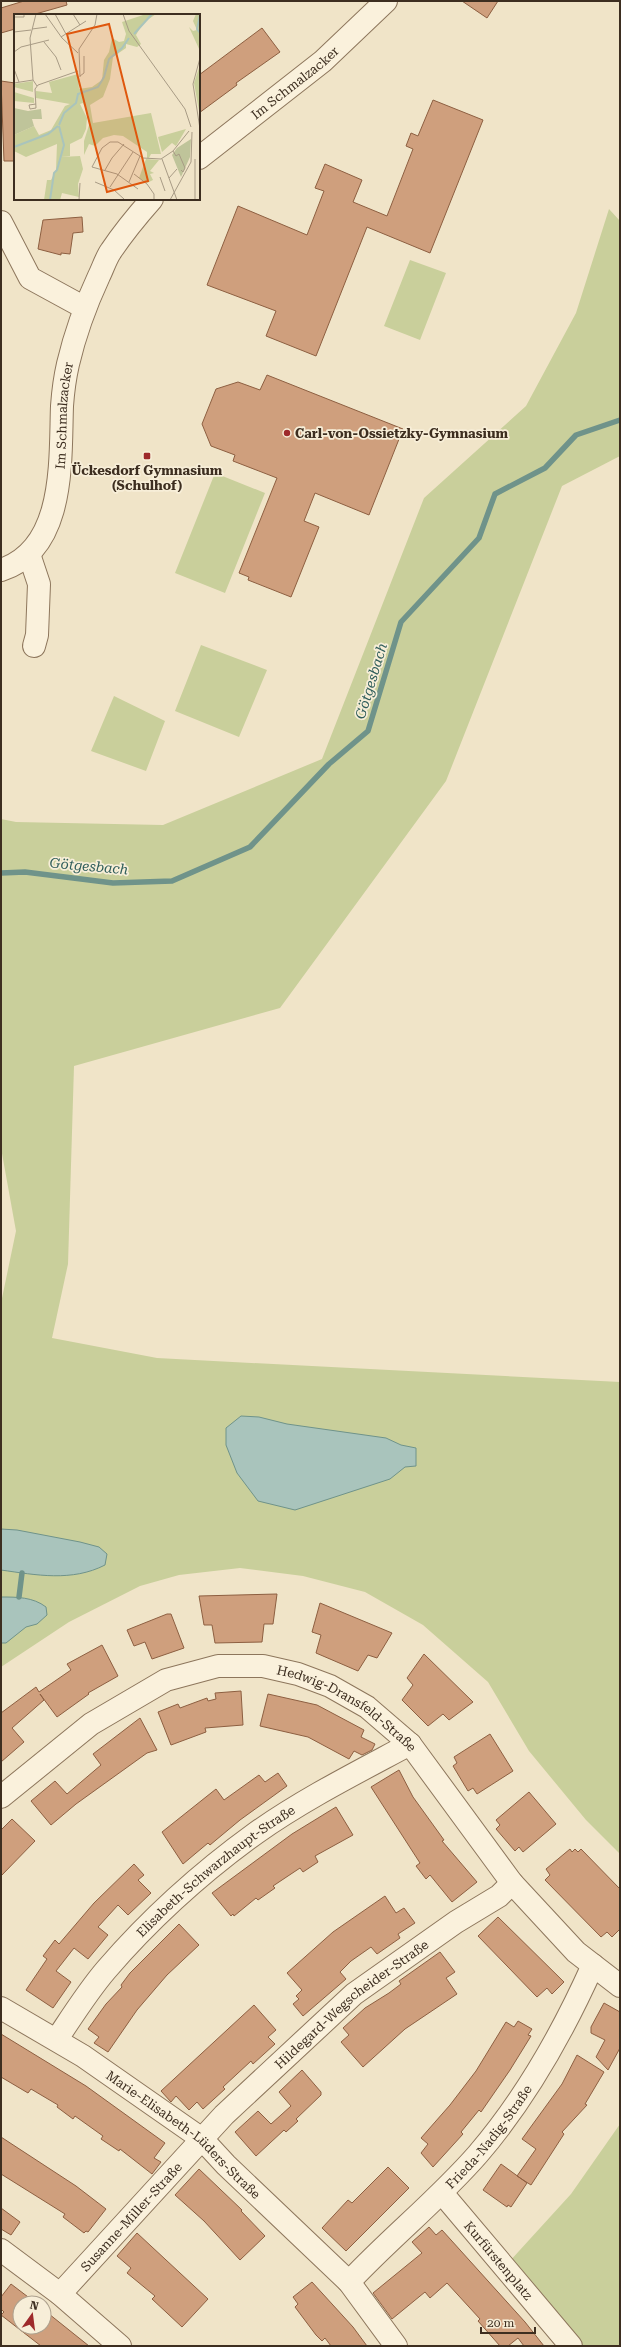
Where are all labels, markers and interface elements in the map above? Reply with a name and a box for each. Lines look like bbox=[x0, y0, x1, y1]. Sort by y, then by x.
inset map bbox=[14, 14, 200, 200]
street label: Im Schmalzacker bbox=[248, 43, 342, 122]
street label: Im Schmalzacker bbox=[53, 360, 76, 470]
place label: Carl-von-Ossietzky-Gymnasium bbox=[295, 426, 508, 441]
marker: Carl-von-Ossietzky-Gymnasium bbox=[282, 428, 292, 438]
marker: Ückesdorf Gymnasium (Schulhof) bbox=[142, 451, 152, 461]
place label: Ückesdorf Gymnasium (Schulhof) bbox=[72, 462, 223, 493]
water label: Götgesbach bbox=[352, 641, 390, 721]
water label: Götgesbach bbox=[49, 855, 129, 877]
street label: Hedwig-Dransfeld-Straße bbox=[275, 1662, 420, 1754]
street label: Elisabeth-Schwarzhaupt-Straße bbox=[134, 1802, 298, 1940]
street label: Hildegard-Wegscheider-Straße bbox=[272, 1937, 431, 2072]
street label: Marie-Elisabeth-Lüders-Straße bbox=[103, 2068, 264, 2202]
street label: Frieda-Nadig-Straße bbox=[443, 2082, 535, 2192]
street label: Susanne-Miller-Straße bbox=[78, 2159, 185, 2275]
street label: Kurfürstenplatz bbox=[461, 2218, 536, 2303]
north arrow bbox=[12, 2295, 52, 2335]
text: N bbox=[29, 2298, 40, 2313]
scale bar bbox=[481, 2309, 535, 2335]
text: 20 m bbox=[487, 2316, 514, 2330]

